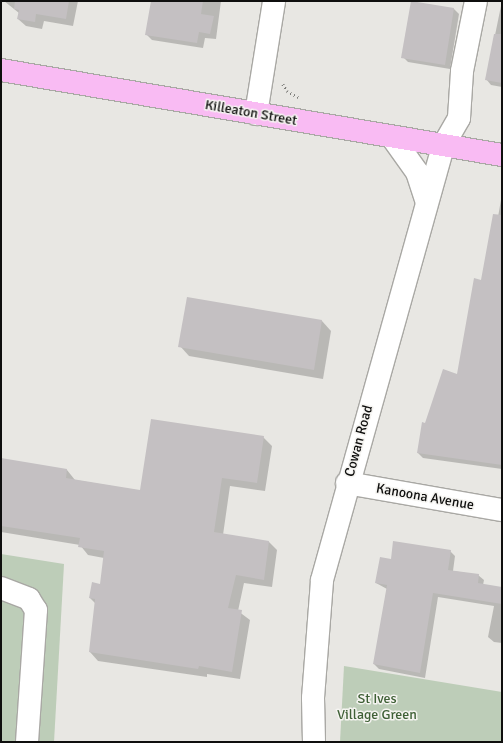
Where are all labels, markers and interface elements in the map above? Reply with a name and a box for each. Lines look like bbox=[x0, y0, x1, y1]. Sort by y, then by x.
street label: Killeaton Street bbox=[204, 97, 298, 129]
street label: Cowan Road bbox=[341, 403, 377, 479]
street label: Kanoona Avenue bbox=[375, 480, 475, 514]
park label: St Ives Village Green bbox=[337, 691, 417, 724]

